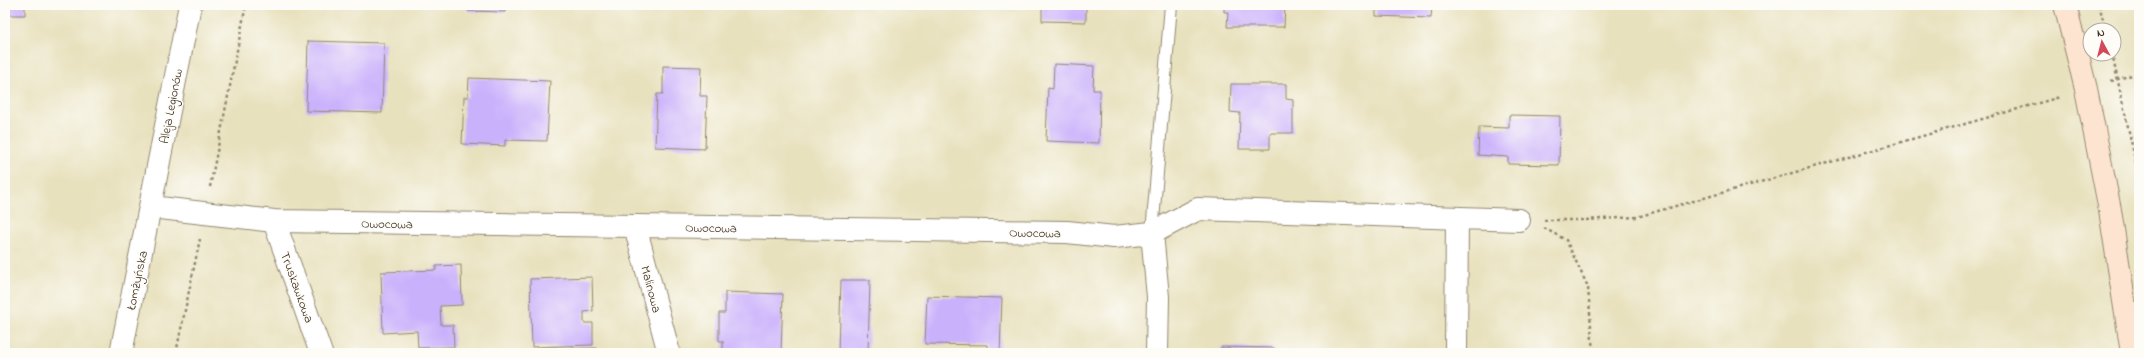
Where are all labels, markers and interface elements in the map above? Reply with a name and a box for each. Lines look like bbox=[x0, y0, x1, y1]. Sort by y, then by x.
north arrow bbox=[2082, 22, 2122, 62]
text: N bbox=[2096, 25, 2106, 41]
street label: Aleja Legionów bbox=[155, 67, 189, 146]
street label: Owocowa bbox=[361, 215, 413, 234]
street label: Owocowa bbox=[685, 219, 737, 238]
street label: Owocowa bbox=[1009, 224, 1061, 243]
street label: Łomżyńska bbox=[122, 249, 154, 313]
street label: Truskawkowa bbox=[275, 249, 318, 326]
street label: Malinowa bbox=[635, 264, 666, 315]

